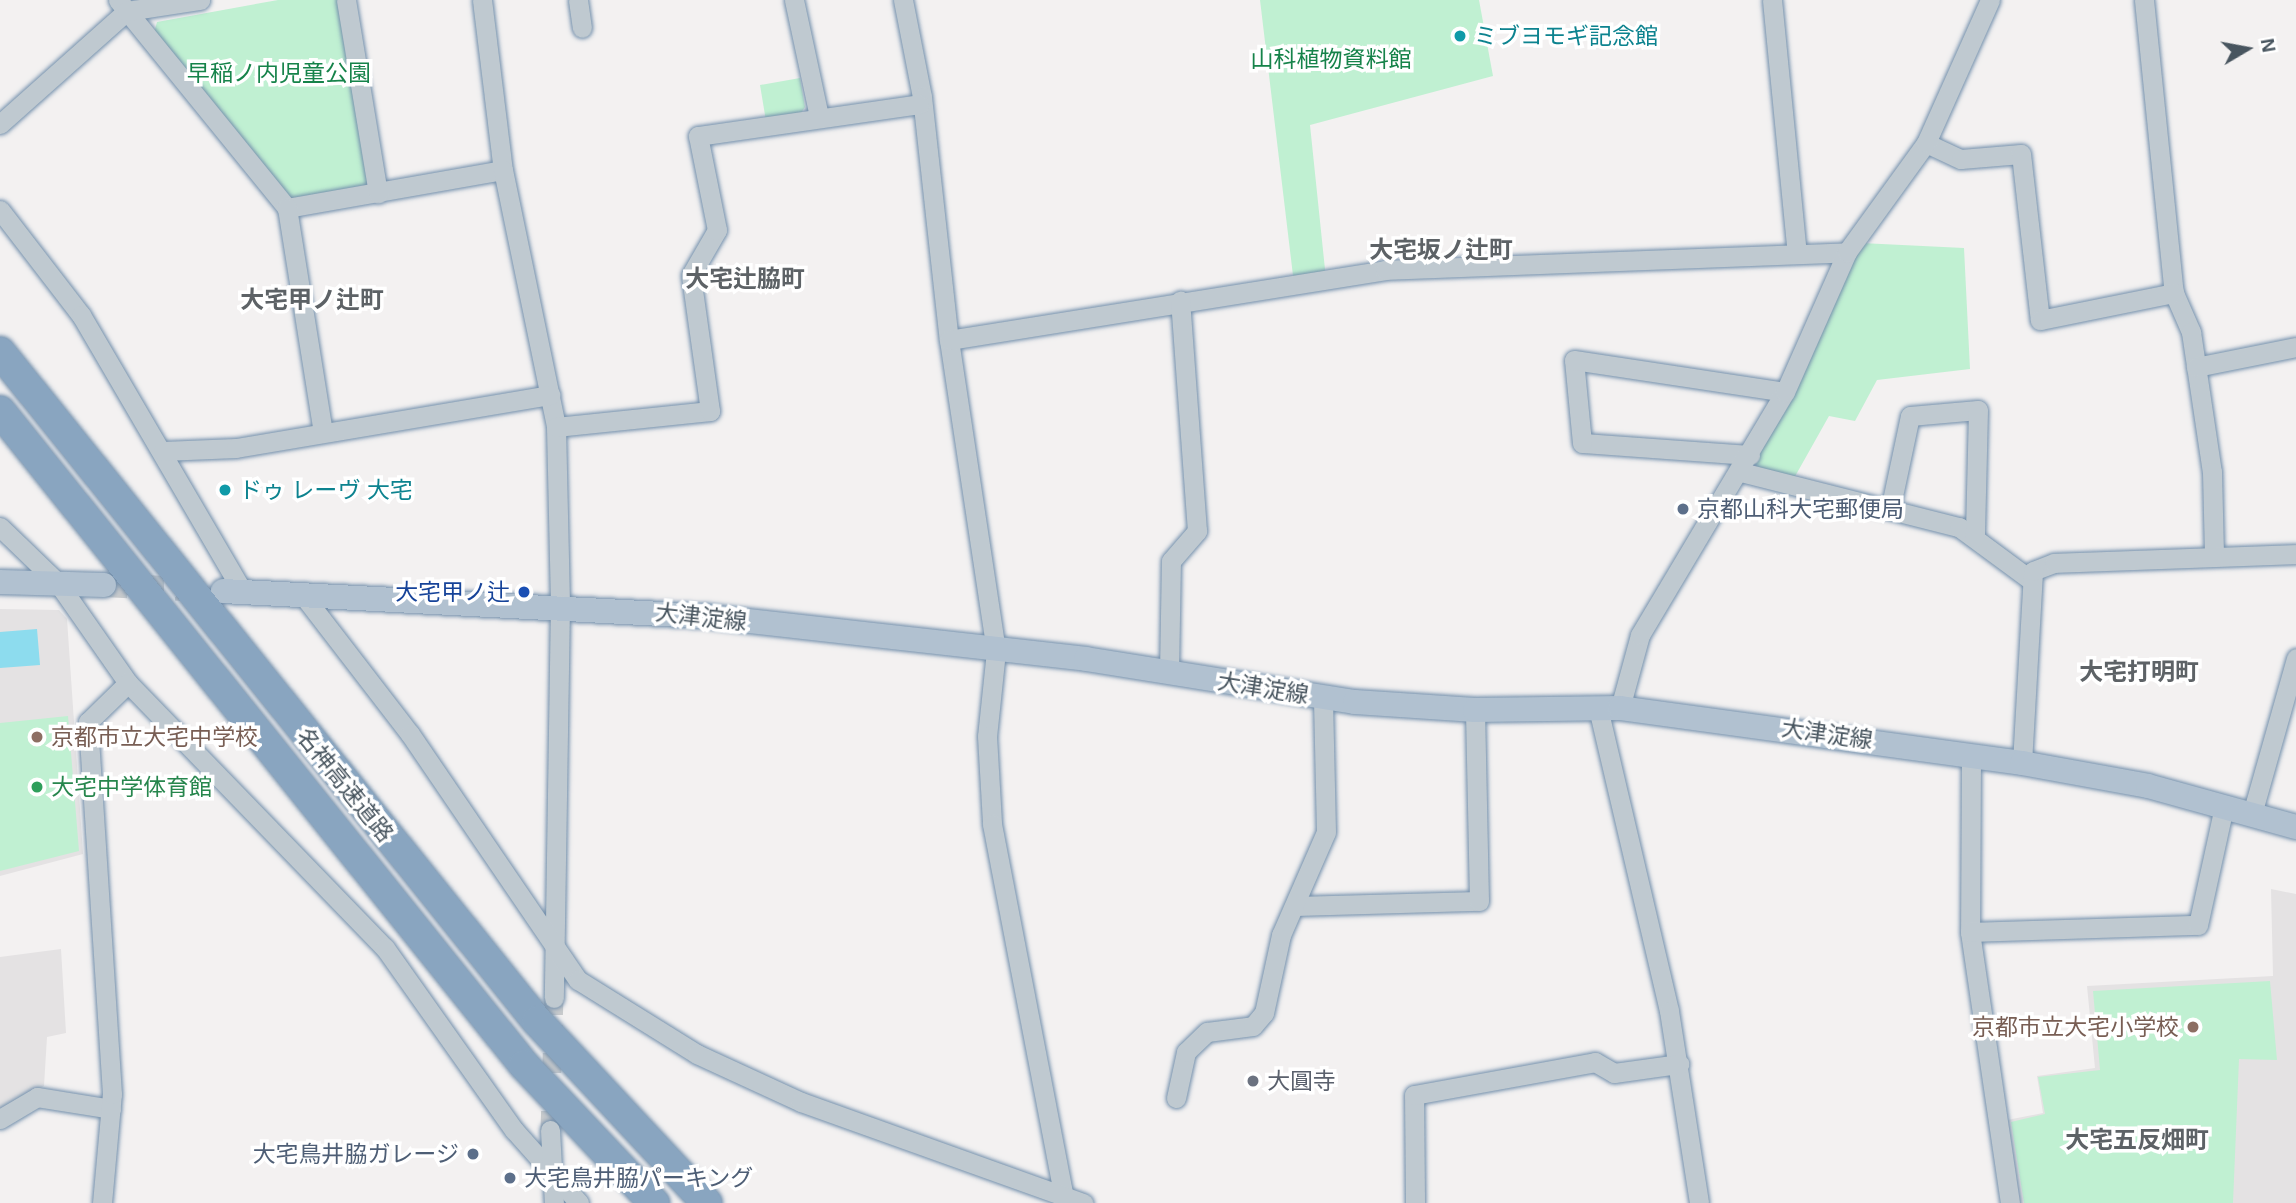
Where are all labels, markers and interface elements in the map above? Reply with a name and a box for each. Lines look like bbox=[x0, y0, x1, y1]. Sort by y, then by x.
north arrow bbox=[2212, 14, 2282, 84]
place label: ミブヨモギ記念館 bbox=[1474, 22, 1658, 50]
marker: ミブヨモギ記念館 bbox=[1452, 28, 1468, 44]
text: N bbox=[2257, 37, 2280, 54]
park label: 山科植物資料館 bbox=[1251, 45, 1411, 73]
park label: 早稲ノ内児童公園 bbox=[187, 59, 371, 87]
district label: 大宅坂ノ辻町 bbox=[1369, 236, 1513, 264]
district label: 大宅辻脇町 bbox=[685, 265, 805, 293]
district label: 大宅甲ノ辻町 bbox=[240, 286, 384, 314]
place label: ドゥ レーヴ 大宅 bbox=[239, 476, 413, 504]
marker: ドゥ レーヴ 大宅 bbox=[217, 482, 233, 498]
place label: 京都山科大宅郵便局 bbox=[1697, 495, 1904, 523]
marker: 京都山科大宅郵便局 bbox=[1675, 501, 1691, 517]
place label: 大宅甲ノ辻 bbox=[395, 578, 510, 606]
marker: 大宅甲ノ辻 bbox=[516, 584, 532, 600]
street label: 大津淀線 bbox=[654, 598, 748, 636]
district label: 大宅打明町 bbox=[2079, 658, 2199, 686]
street label: 大津淀線 bbox=[1215, 667, 1311, 709]
street label: 大津淀線 bbox=[1780, 714, 1874, 754]
place label: 京都市立大宅中学校 bbox=[51, 723, 258, 751]
street label: 名神高速道路 bbox=[291, 723, 399, 847]
marker: 京都市立大宅中学校 bbox=[29, 729, 45, 745]
place label: 大宅中学体育館 bbox=[51, 773, 212, 801]
marker: 大宅中学体育館 bbox=[29, 779, 45, 795]
place label: 京都市立大宅小学校 bbox=[1972, 1013, 2179, 1041]
marker: 京都市立大宅小学校 bbox=[2185, 1019, 2201, 1035]
place label: 大圓寺 bbox=[1267, 1067, 1336, 1095]
marker: 大圓寺 bbox=[1245, 1073, 1261, 1089]
district label: 大宅五反畑町 bbox=[2065, 1126, 2209, 1154]
place label: 大宅鳥井脇ガレージ bbox=[252, 1140, 459, 1168]
marker: 大宅鳥井脇ガレージ bbox=[465, 1146, 481, 1162]
place label: 大宅鳥井脇パーキング bbox=[524, 1164, 754, 1192]
marker: 大宅鳥井脇パーキング bbox=[502, 1170, 518, 1186]

